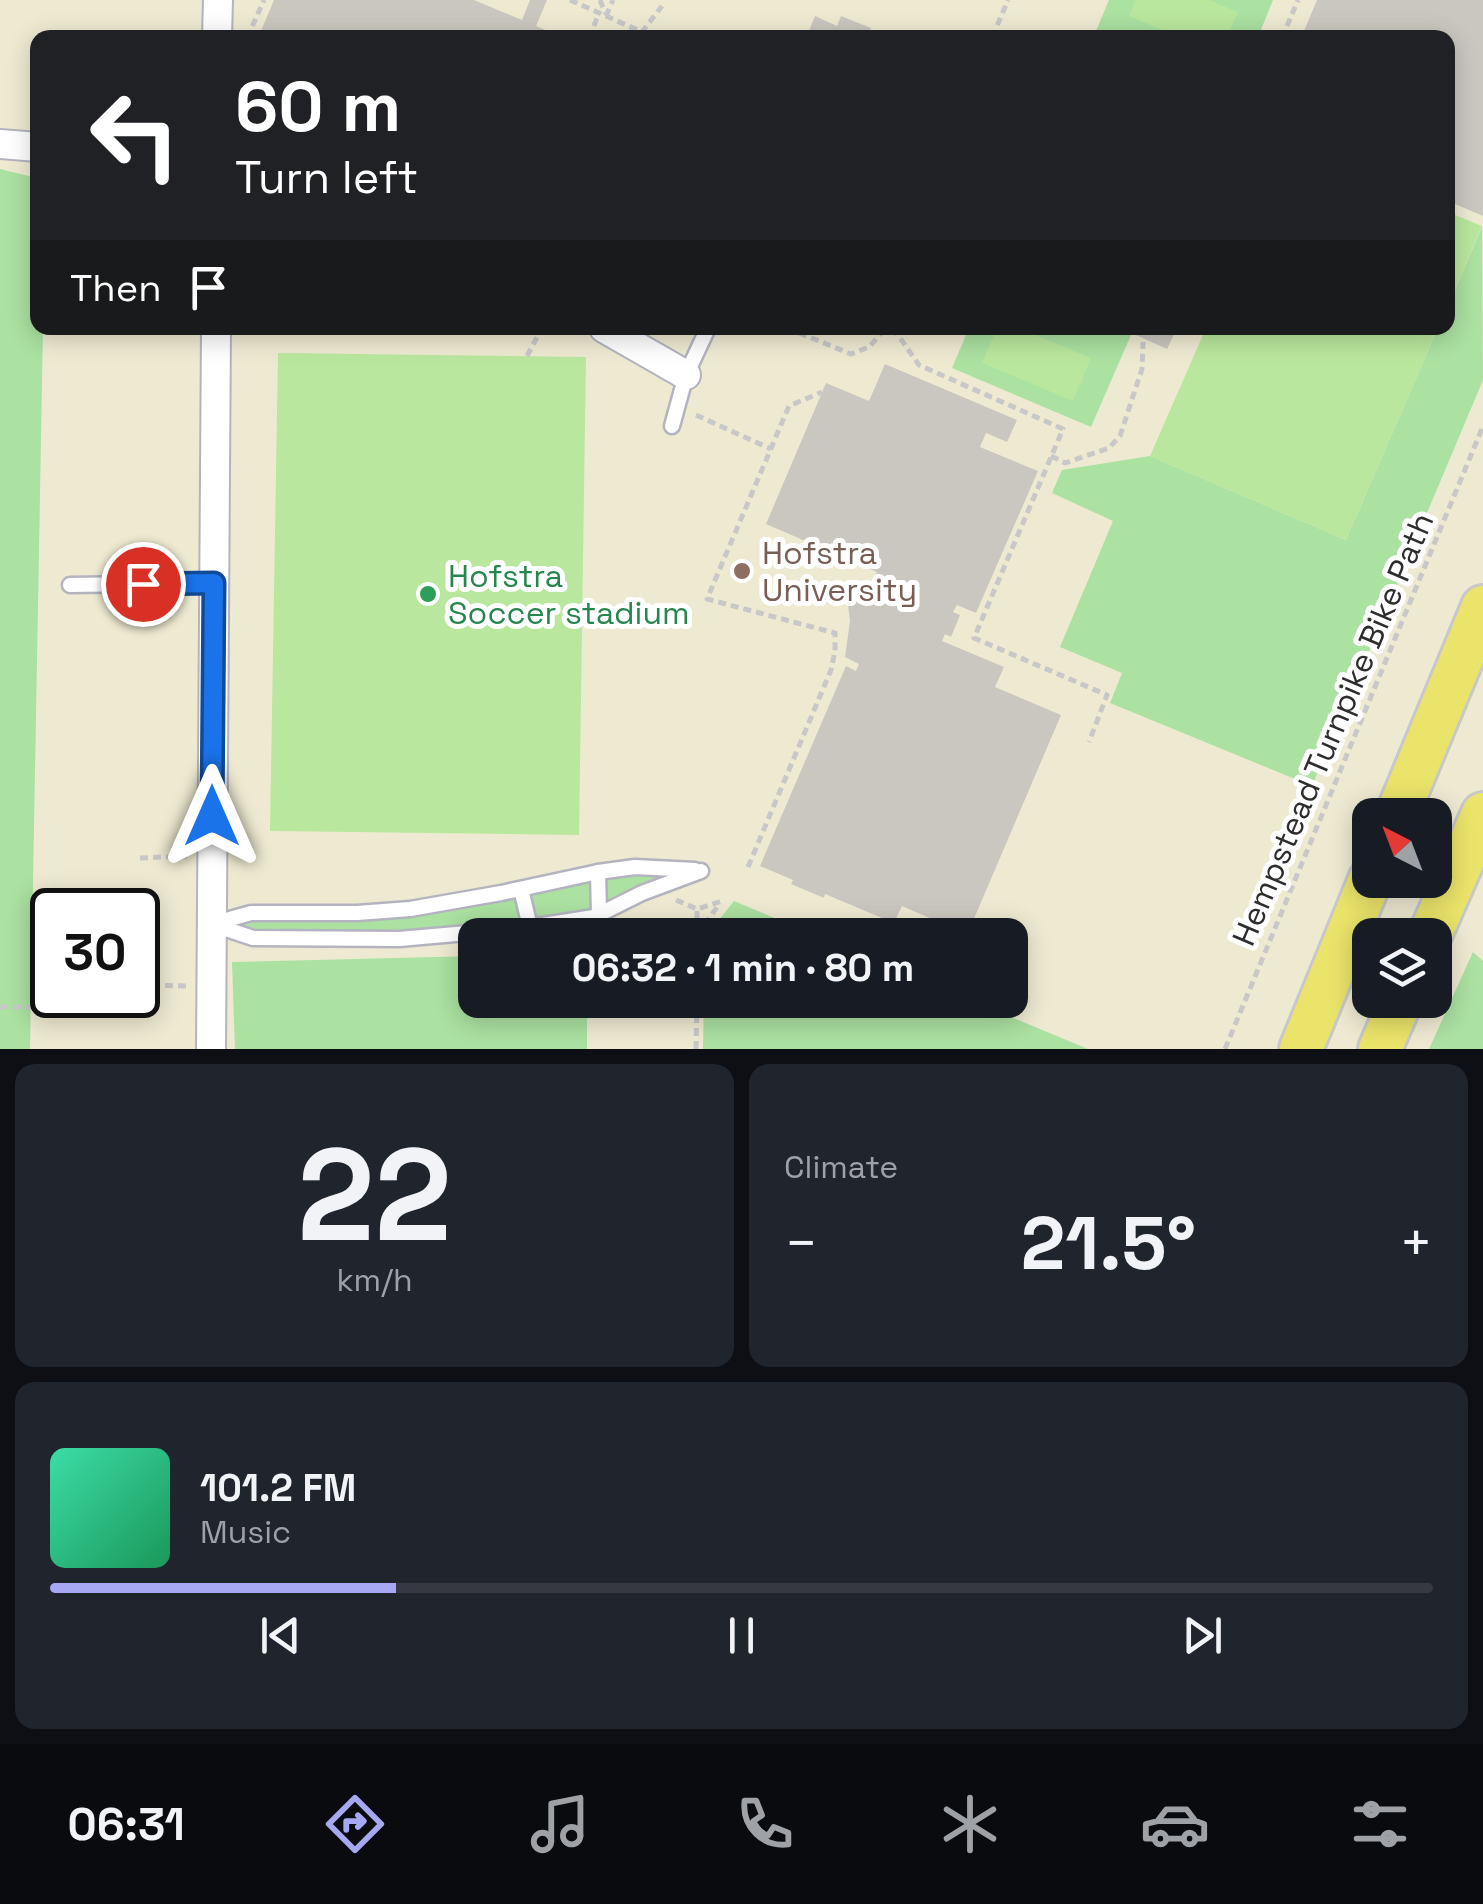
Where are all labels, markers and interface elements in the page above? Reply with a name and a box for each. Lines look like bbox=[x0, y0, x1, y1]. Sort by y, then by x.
text: 60 m bbox=[235, 62, 401, 151]
icon: left bbox=[70, 70, 200, 200]
text: Turn left bbox=[235, 149, 418, 206]
icon: arrive bbox=[181, 260, 236, 315]
text: Then bbox=[70, 264, 161, 312]
street label: Hempstead Turnpike Bike Path bbox=[1223, 507, 1443, 951]
place label: Hofstra University bbox=[762, 533, 917, 610]
pin bbox=[101, 542, 186, 627]
place label: Hofstra Soccer stadium bbox=[448, 556, 690, 633]
icon: arrive bbox=[116, 557, 171, 612]
marker: Hofstra University bbox=[731, 560, 753, 582]
marker: Hofstra Soccer stadium bbox=[417, 583, 439, 605]
position arrow bbox=[160, 764, 264, 868]
north arrow bbox=[1352, 798, 1452, 898]
map controls bbox=[1352, 798, 1452, 1018]
speed limit sign: 30 bbox=[30, 888, 160, 1018]
button: layers bbox=[1352, 918, 1452, 1018]
text: 06:32 · 1 min · 80 m bbox=[572, 944, 914, 992]
text: 22 bbox=[297, 1112, 452, 1278]
text: Climate bbox=[784, 1147, 898, 1187]
text: 21.5° bbox=[1021, 1195, 1196, 1291]
text: − bbox=[784, 1208, 818, 1278]
text: + bbox=[1399, 1208, 1433, 1278]
text: km/h bbox=[336, 1260, 413, 1300]
text: 101.2 FM bbox=[200, 1464, 356, 1512]
text: Music bbox=[200, 1512, 291, 1552]
icon: previous bbox=[253, 1608, 308, 1663]
icon: pause bbox=[714, 1608, 769, 1663]
icon: next bbox=[1175, 1608, 1230, 1663]
icon: directions bbox=[320, 1789, 390, 1859]
icon: music bbox=[525, 1789, 595, 1859]
icon: phone bbox=[730, 1789, 800, 1859]
icon: climate bbox=[935, 1789, 1005, 1859]
icon: car bbox=[1140, 1789, 1210, 1859]
icon: filters bbox=[1345, 1789, 1415, 1859]
text: 06:31 bbox=[68, 1796, 185, 1853]

